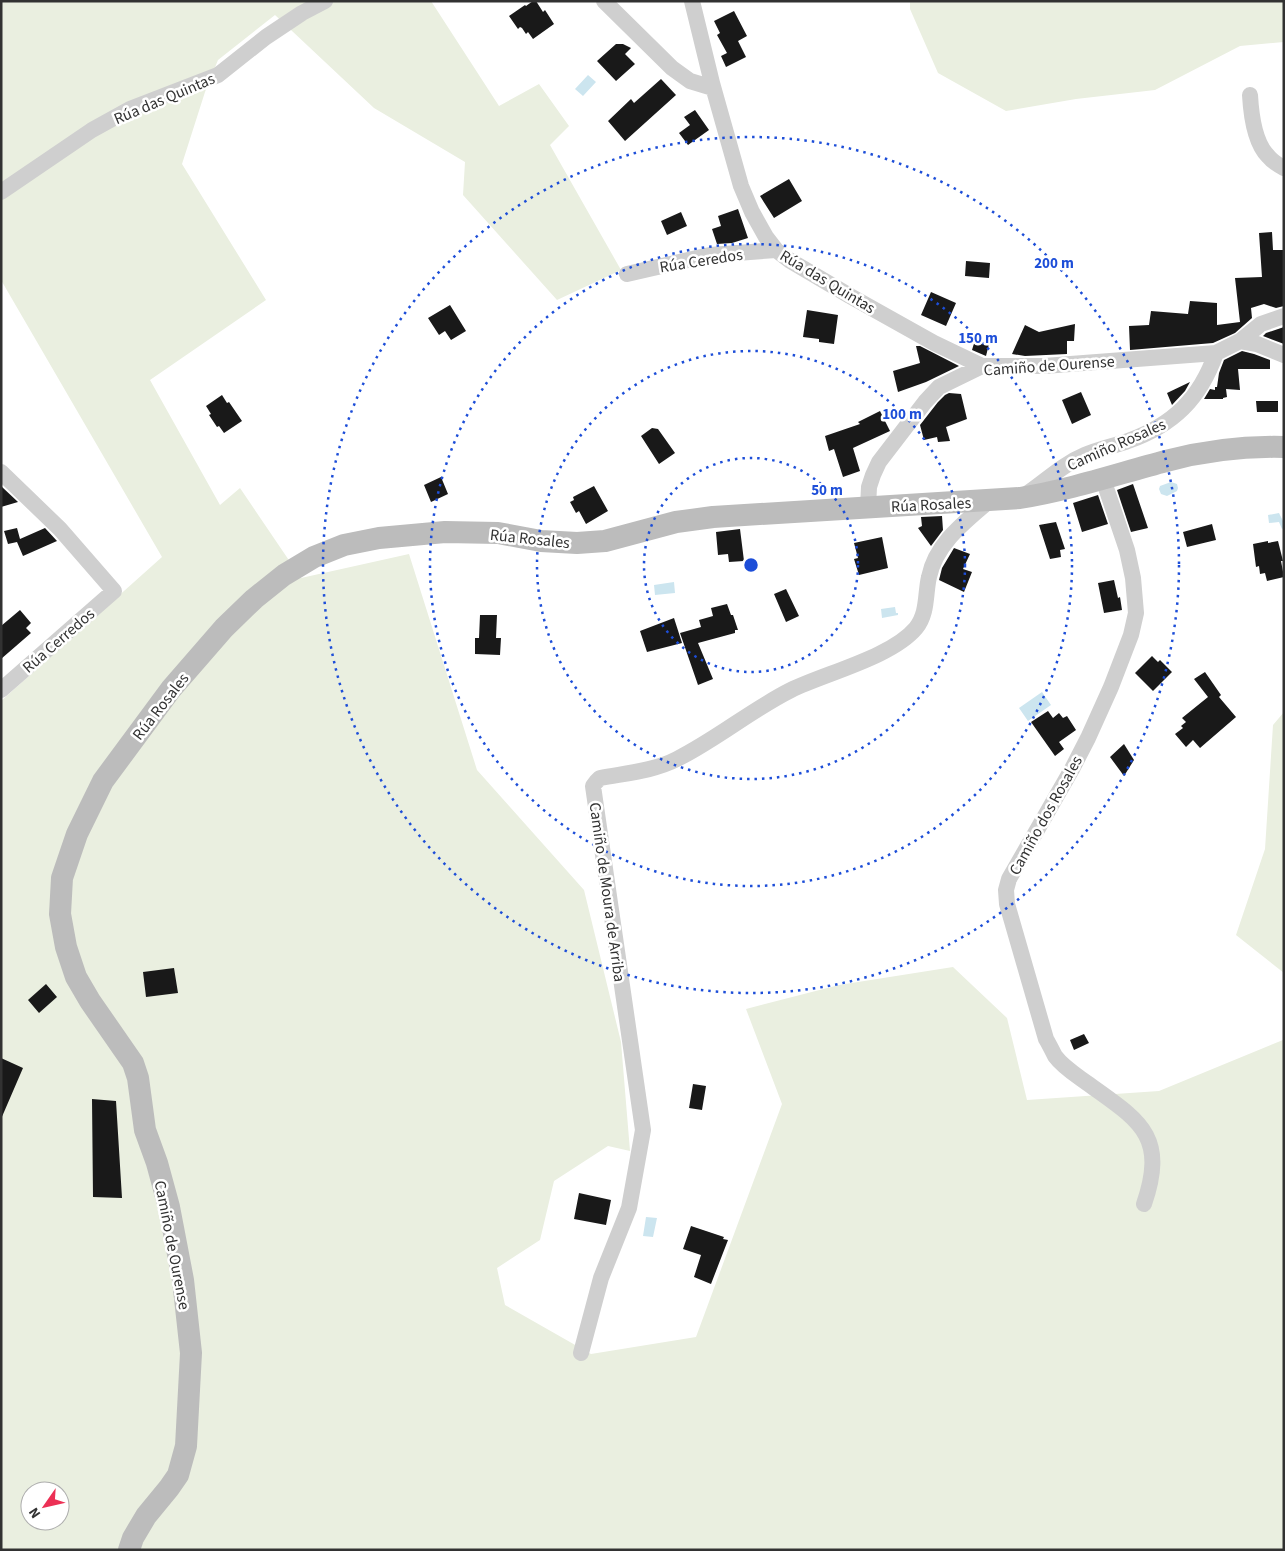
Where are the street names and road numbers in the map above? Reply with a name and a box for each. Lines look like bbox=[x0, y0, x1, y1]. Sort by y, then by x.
street label: Rúa das Quintas bbox=[110, 68, 219, 130]
street label: Rúa Ceredos bbox=[658, 244, 744, 278]
street label: Rúa das Quintas bbox=[776, 245, 880, 319]
street label: Camiño de Ourense bbox=[983, 350, 1115, 382]
street label: Camiño Rosales bbox=[1063, 413, 1170, 477]
street label: Rúa Rosales bbox=[890, 492, 972, 518]
street label: Rúa Rosales bbox=[489, 524, 571, 554]
street label: Rúa Cerredos bbox=[18, 603, 100, 678]
street label: Rúa Rosales bbox=[127, 668, 194, 745]
street label: Camiño dos Rosales bbox=[1004, 752, 1088, 879]
street label: Camiño de Moura de Arriba bbox=[584, 801, 630, 983]
street label: Camiño de Ourense bbox=[149, 1179, 195, 1312]

